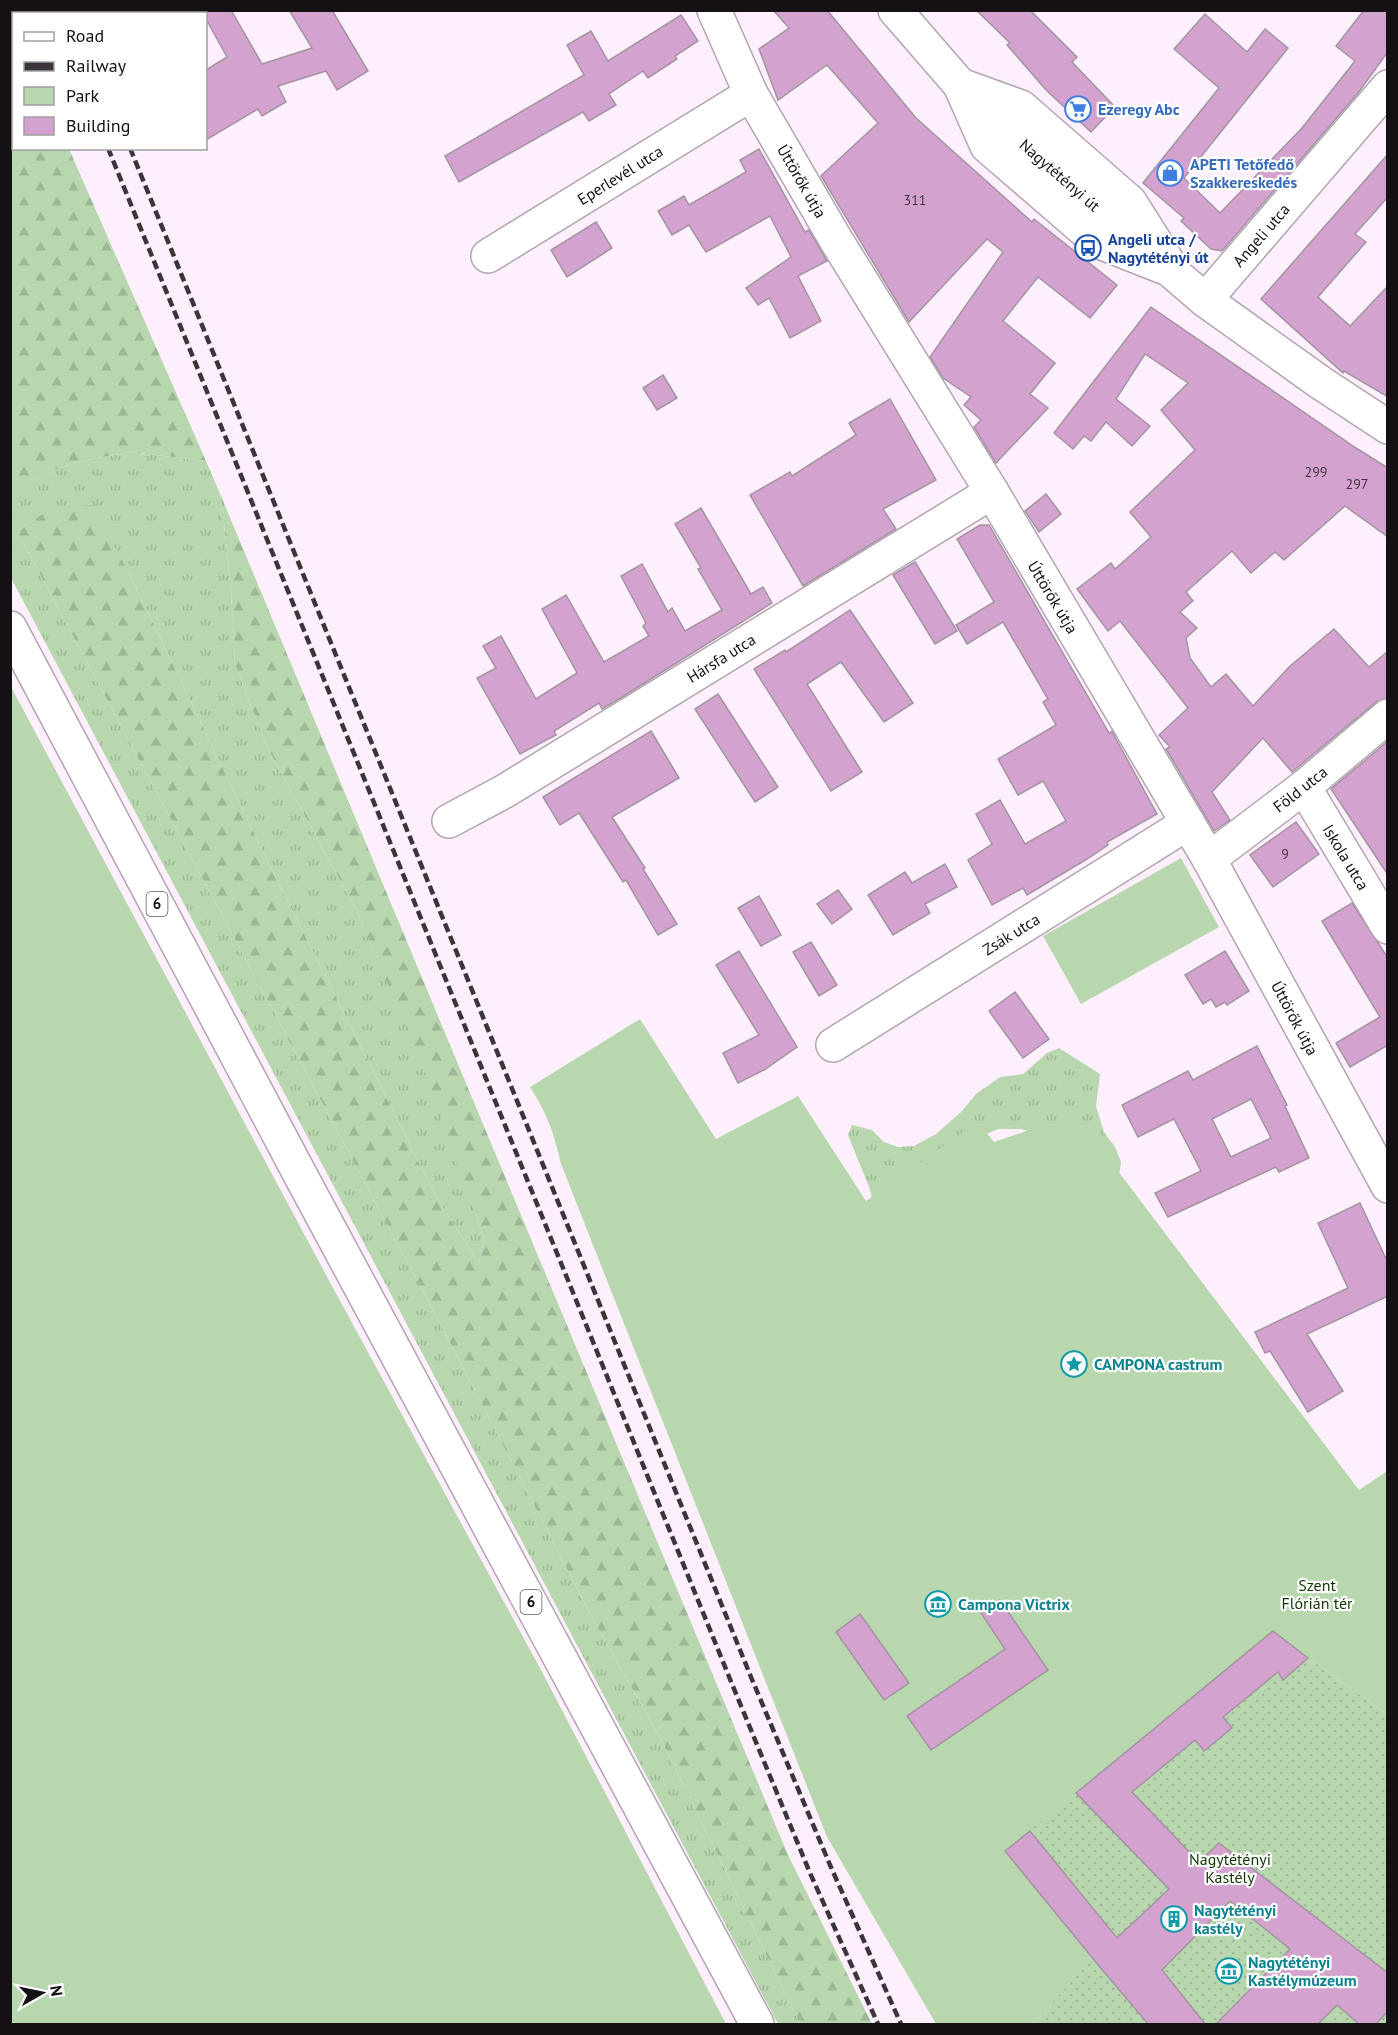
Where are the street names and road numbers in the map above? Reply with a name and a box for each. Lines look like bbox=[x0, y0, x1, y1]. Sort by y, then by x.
street label: Nagytétényi út bbox=[1016, 135, 1105, 216]
street label: Eperlevél utca bbox=[574, 141, 666, 209]
street label: Úttörők útja bbox=[773, 141, 831, 221]
street label: Angeli utca bbox=[1228, 199, 1294, 271]
street label: Úttörők útja bbox=[1023, 557, 1083, 637]
street label: Hársfa utca bbox=[683, 629, 759, 687]
street label: Föld utca bbox=[1269, 762, 1331, 816]
street label: Iskola utca bbox=[1319, 820, 1373, 894]
road number: 6 bbox=[146, 892, 168, 916]
street label: Zsák utca bbox=[979, 909, 1043, 959]
street label: Úttörők útja bbox=[1267, 977, 1323, 1059]
road number: 6 bbox=[520, 1590, 542, 1614]

